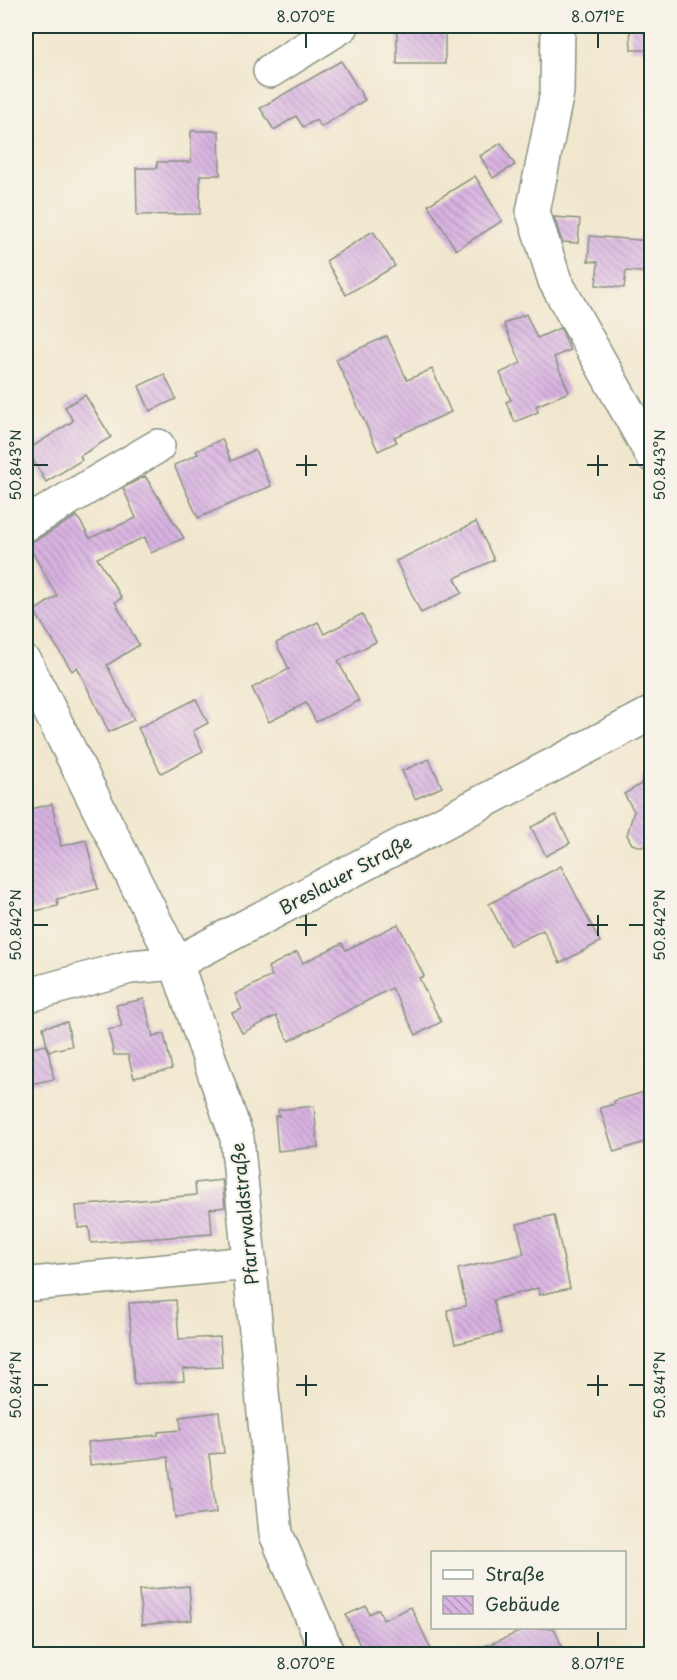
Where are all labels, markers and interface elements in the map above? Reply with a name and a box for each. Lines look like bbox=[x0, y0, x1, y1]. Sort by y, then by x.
text: 8.070°E bbox=[277, 4, 335, 27]
text: 8.071°E bbox=[571, 4, 625, 27]
text: 50.843°N bbox=[3, 429, 26, 501]
text: 50.843°N bbox=[647, 429, 670, 501]
street label: Breslauer Straße bbox=[274, 828, 416, 920]
text: 50.842°N bbox=[3, 889, 26, 961]
text: 50.842°N bbox=[647, 889, 670, 961]
street label: Pfarrwaldstraße bbox=[223, 1141, 265, 1287]
text: 50.841°N bbox=[3, 1351, 26, 1419]
text: 50.841°N bbox=[647, 1351, 670, 1419]
legend bbox=[431, 1551, 626, 1629]
text: Straße bbox=[485, 1560, 545, 1587]
text: Gebäude bbox=[485, 1590, 560, 1617]
text: 8.070°E bbox=[277, 1651, 335, 1674]
text: 8.071°E bbox=[571, 1651, 625, 1674]

